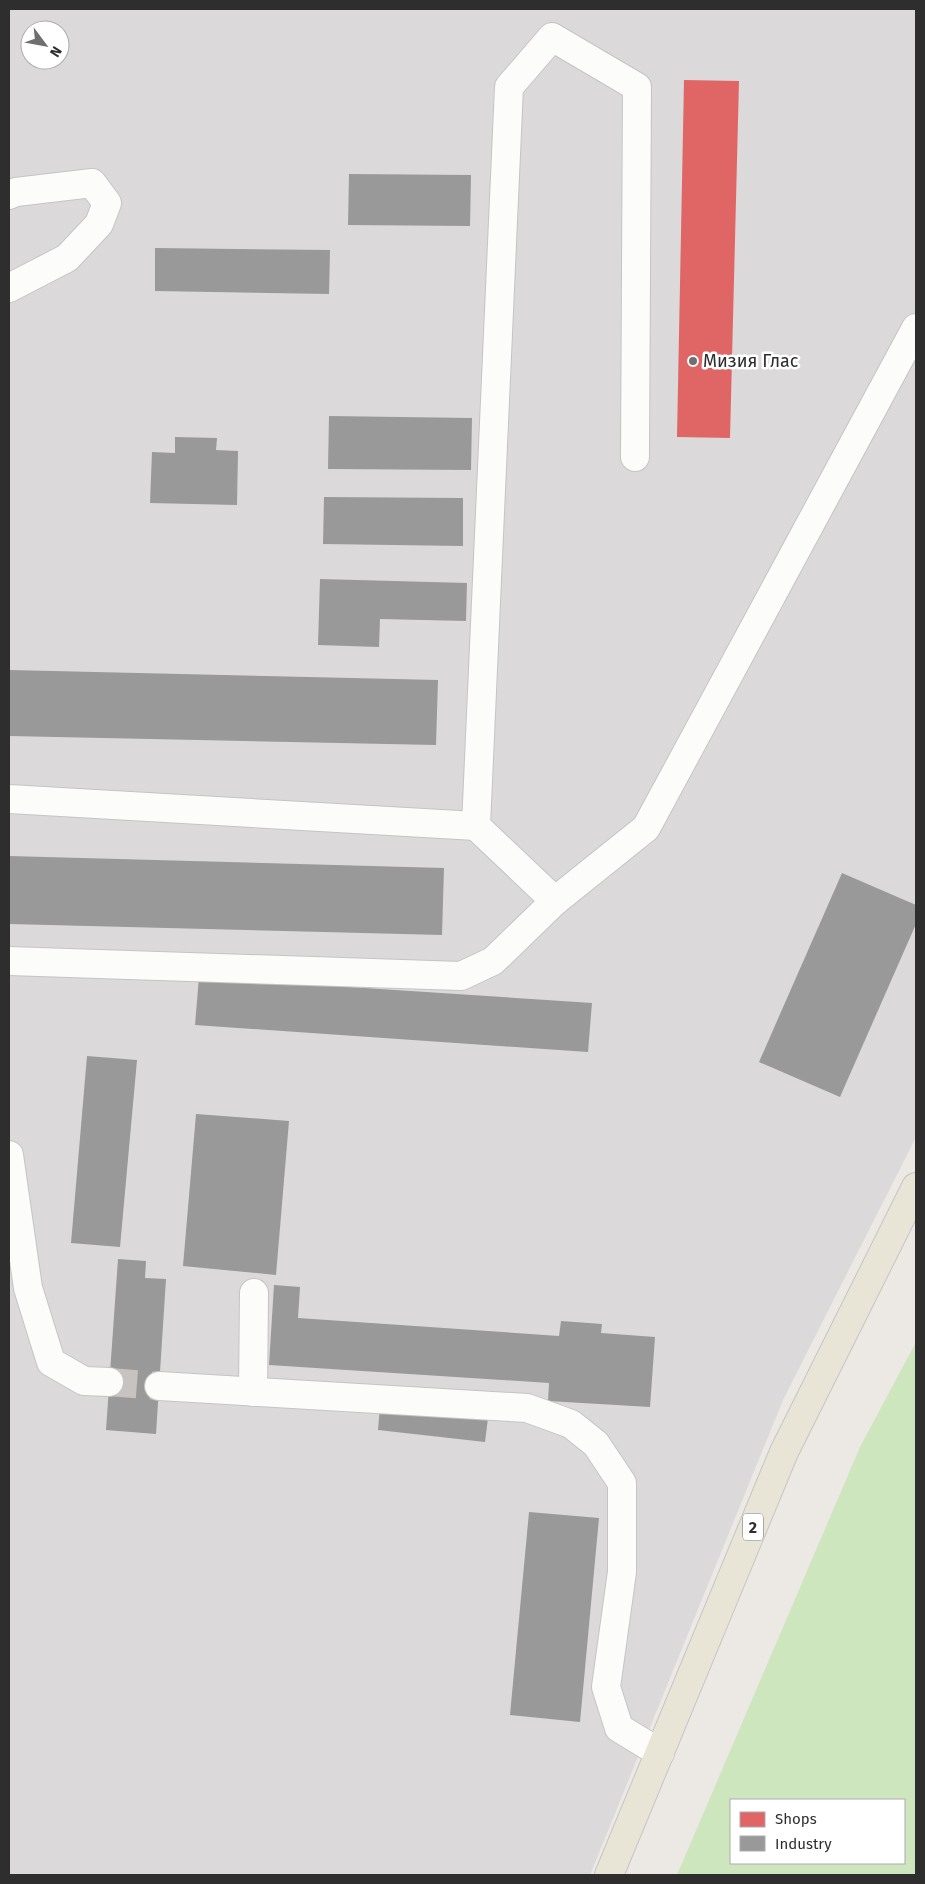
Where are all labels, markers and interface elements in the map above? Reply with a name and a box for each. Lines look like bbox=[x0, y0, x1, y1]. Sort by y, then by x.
north arrow bbox=[20, 20, 70, 70]
text: N bbox=[46, 43, 65, 60]
place label: Мизия Глас bbox=[703, 350, 799, 372]
marker: Мизия Глас bbox=[687, 355, 699, 367]
road number: 2 bbox=[743, 1514, 763, 1540]
legend bbox=[730, 1799, 905, 1864]
text: Shops bbox=[775, 1810, 817, 1828]
text: Industry bbox=[775, 1835, 832, 1853]

